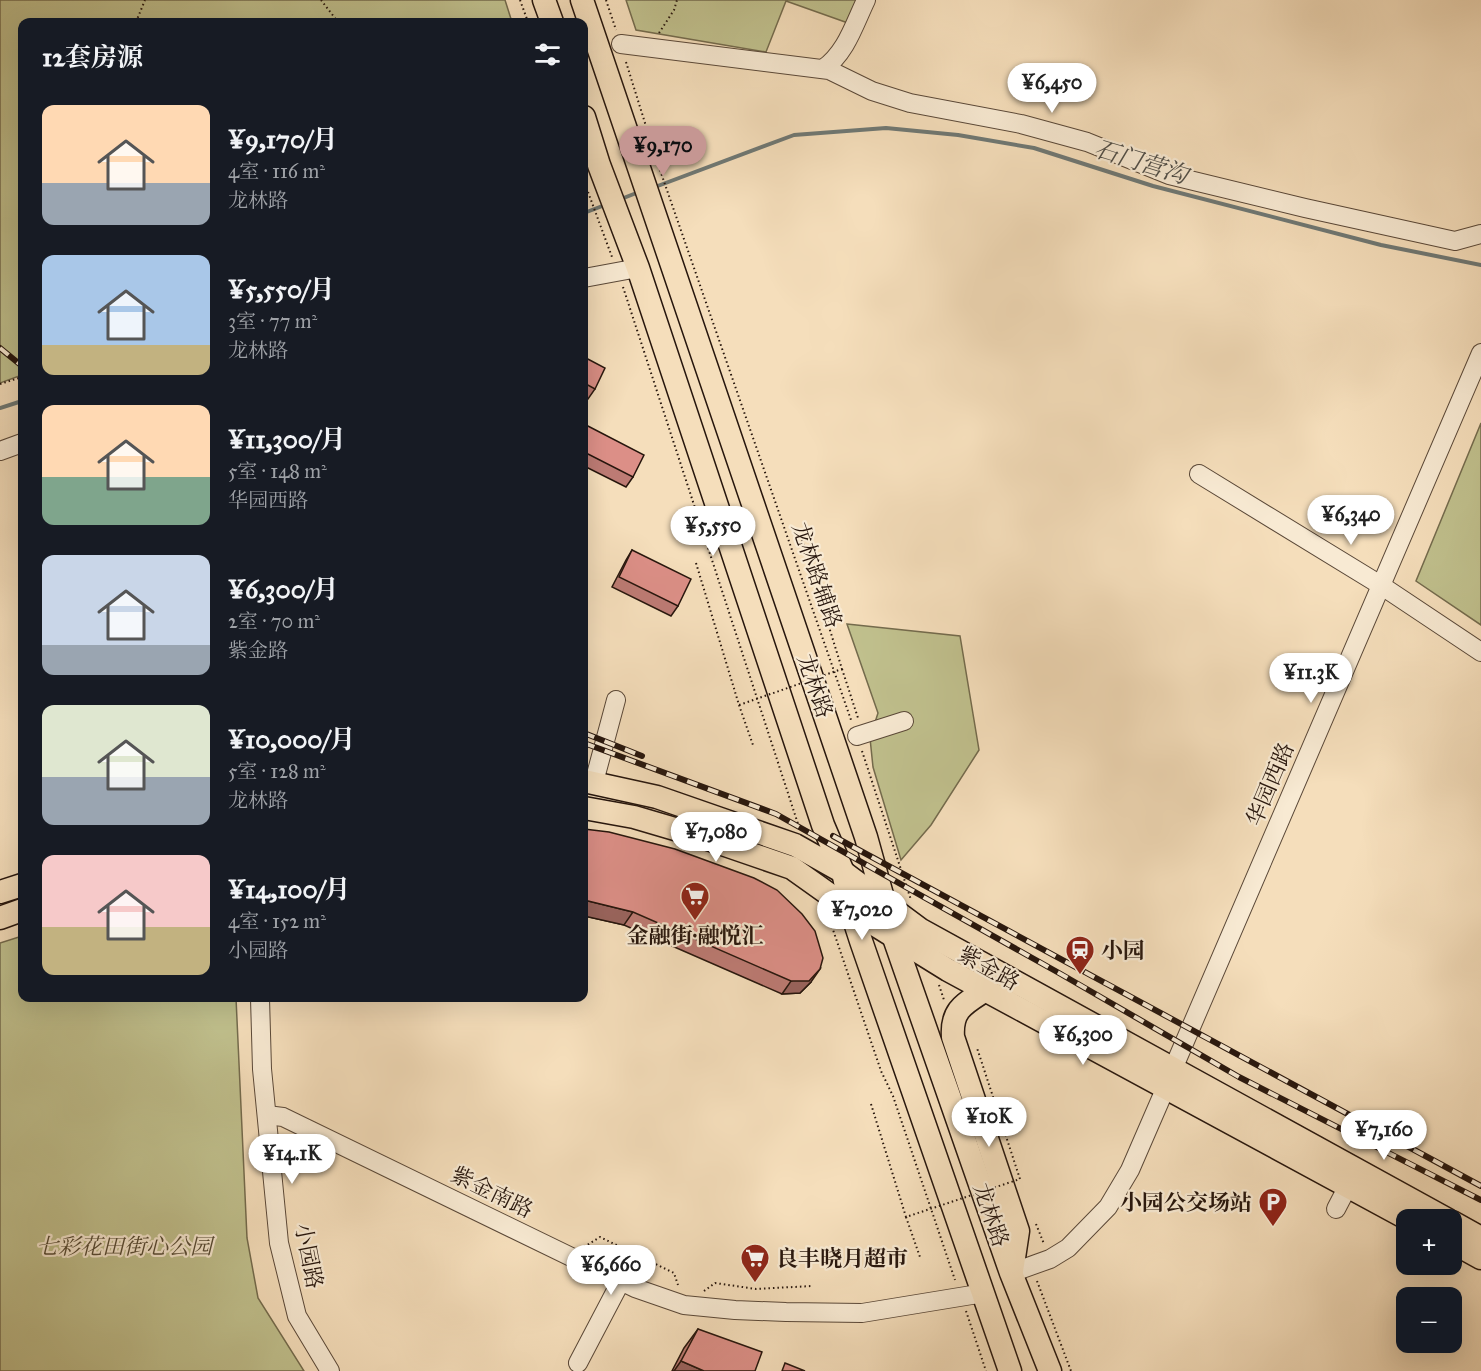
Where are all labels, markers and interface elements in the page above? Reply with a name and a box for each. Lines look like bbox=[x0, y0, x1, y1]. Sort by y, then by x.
icon: filters bbox=[531, 38, 564, 71]
text: 12套房源 bbox=[42, 41, 143, 73]
pin: ¥6,450 bbox=[1003, 63, 1101, 114]
text: ¥6,450 bbox=[1021, 70, 1083, 94]
text: ¥9,170/月 bbox=[228, 123, 338, 155]
pin: ¥9,170 bbox=[614, 126, 712, 177]
icon: home bbox=[90, 129, 162, 201]
text: ¥9,170 bbox=[633, 133, 693, 157]
water label: 石门营沟 bbox=[1091, 134, 1195, 192]
text: 4室 · 116 m² bbox=[228, 159, 325, 183]
text: 龙林路 bbox=[228, 188, 288, 212]
text: ¥5,550/月 bbox=[228, 273, 335, 305]
icon: home bbox=[90, 279, 162, 351]
text: 3室 · 77 m² bbox=[228, 309, 317, 333]
text: 龙林路 bbox=[228, 338, 288, 362]
text: ¥11,300/月 bbox=[228, 423, 346, 455]
icon: home bbox=[90, 429, 162, 501]
text: 5室 · 148 m² bbox=[228, 459, 327, 483]
text: 华园西路 bbox=[228, 488, 308, 512]
pin: ¥6,340 bbox=[1302, 495, 1400, 546]
text: ¥6,340 bbox=[1321, 502, 1381, 526]
pin: ¥5,550 bbox=[664, 506, 762, 557]
text: ¥5,550 bbox=[685, 513, 741, 537]
street label: 龙林路辅路 bbox=[786, 519, 848, 631]
text: ¥6,300/月 bbox=[228, 573, 339, 605]
icon: home bbox=[90, 579, 162, 651]
text: 2室 · 70 m² bbox=[228, 609, 320, 633]
text: 紫金路 bbox=[228, 638, 288, 662]
street label: 龙林路 bbox=[791, 650, 839, 722]
pin: ¥11.3K bbox=[1262, 653, 1360, 704]
text: ¥11.3K bbox=[1283, 660, 1339, 684]
text: ¥10,000/月 bbox=[228, 723, 355, 755]
icon: home bbox=[90, 729, 162, 801]
street label: 华园西路 bbox=[1240, 738, 1300, 830]
text: 5室 · 128 m² bbox=[228, 759, 326, 783]
text: 龙林路 bbox=[228, 788, 288, 812]
pin: ¥7,080 bbox=[667, 812, 765, 863]
text: ¥7,080 bbox=[685, 819, 747, 843]
text: ¥14,100/月 bbox=[228, 873, 351, 905]
icon: home bbox=[90, 879, 162, 951]
supermarket icon: 金融街·融悦汇 bbox=[679, 880, 711, 922]
pin: ¥7,020 bbox=[813, 890, 911, 941]
text: ¥7,020 bbox=[831, 897, 893, 921]
text: 4室 · 152 m² bbox=[228, 909, 326, 933]
place label: 金融街·融悦汇 bbox=[627, 922, 763, 949]
station icon: 小园 bbox=[1064, 934, 1096, 976]
place label: 小园 bbox=[1101, 937, 1145, 964]
text: 小园路 bbox=[228, 938, 288, 962]
street label: 紫金路 bbox=[954, 940, 1024, 996]
pin: ¥6,300 bbox=[1034, 1015, 1132, 1066]
text: ¥6,300 bbox=[1053, 1022, 1113, 1046]
pin: ¥10K bbox=[953, 1097, 1025, 1148]
text: ¥10K bbox=[966, 1104, 1012, 1128]
pin: ¥7,160 bbox=[1335, 1110, 1433, 1161]
text: ¥7,160 bbox=[1355, 1117, 1413, 1141]
pin: ¥14.1K bbox=[243, 1134, 341, 1185]
text: ¥14.1K bbox=[263, 1141, 321, 1165]
street label: 紫金南路 bbox=[447, 1161, 537, 1223]
street label: 龙林路 bbox=[967, 1179, 1015, 1251]
parking icon: 小园公交场站 bbox=[1257, 1186, 1289, 1228]
place label: 小园公交场站 bbox=[1120, 1189, 1252, 1216]
map controls bbox=[1396, 1209, 1462, 1353]
button: + bbox=[1396, 1209, 1462, 1275]
street label: 小园路 bbox=[289, 1221, 329, 1291]
park label: 七彩花田街心公园 bbox=[36, 1233, 215, 1260]
supermarket icon: 良丰晓月超市 bbox=[739, 1242, 771, 1284]
pin: ¥6,660 bbox=[562, 1245, 660, 1296]
place label: 良丰晓月超市 bbox=[776, 1245, 908, 1272]
text: ¥6,660 bbox=[581, 1252, 641, 1276]
button: − bbox=[1396, 1287, 1462, 1353]

